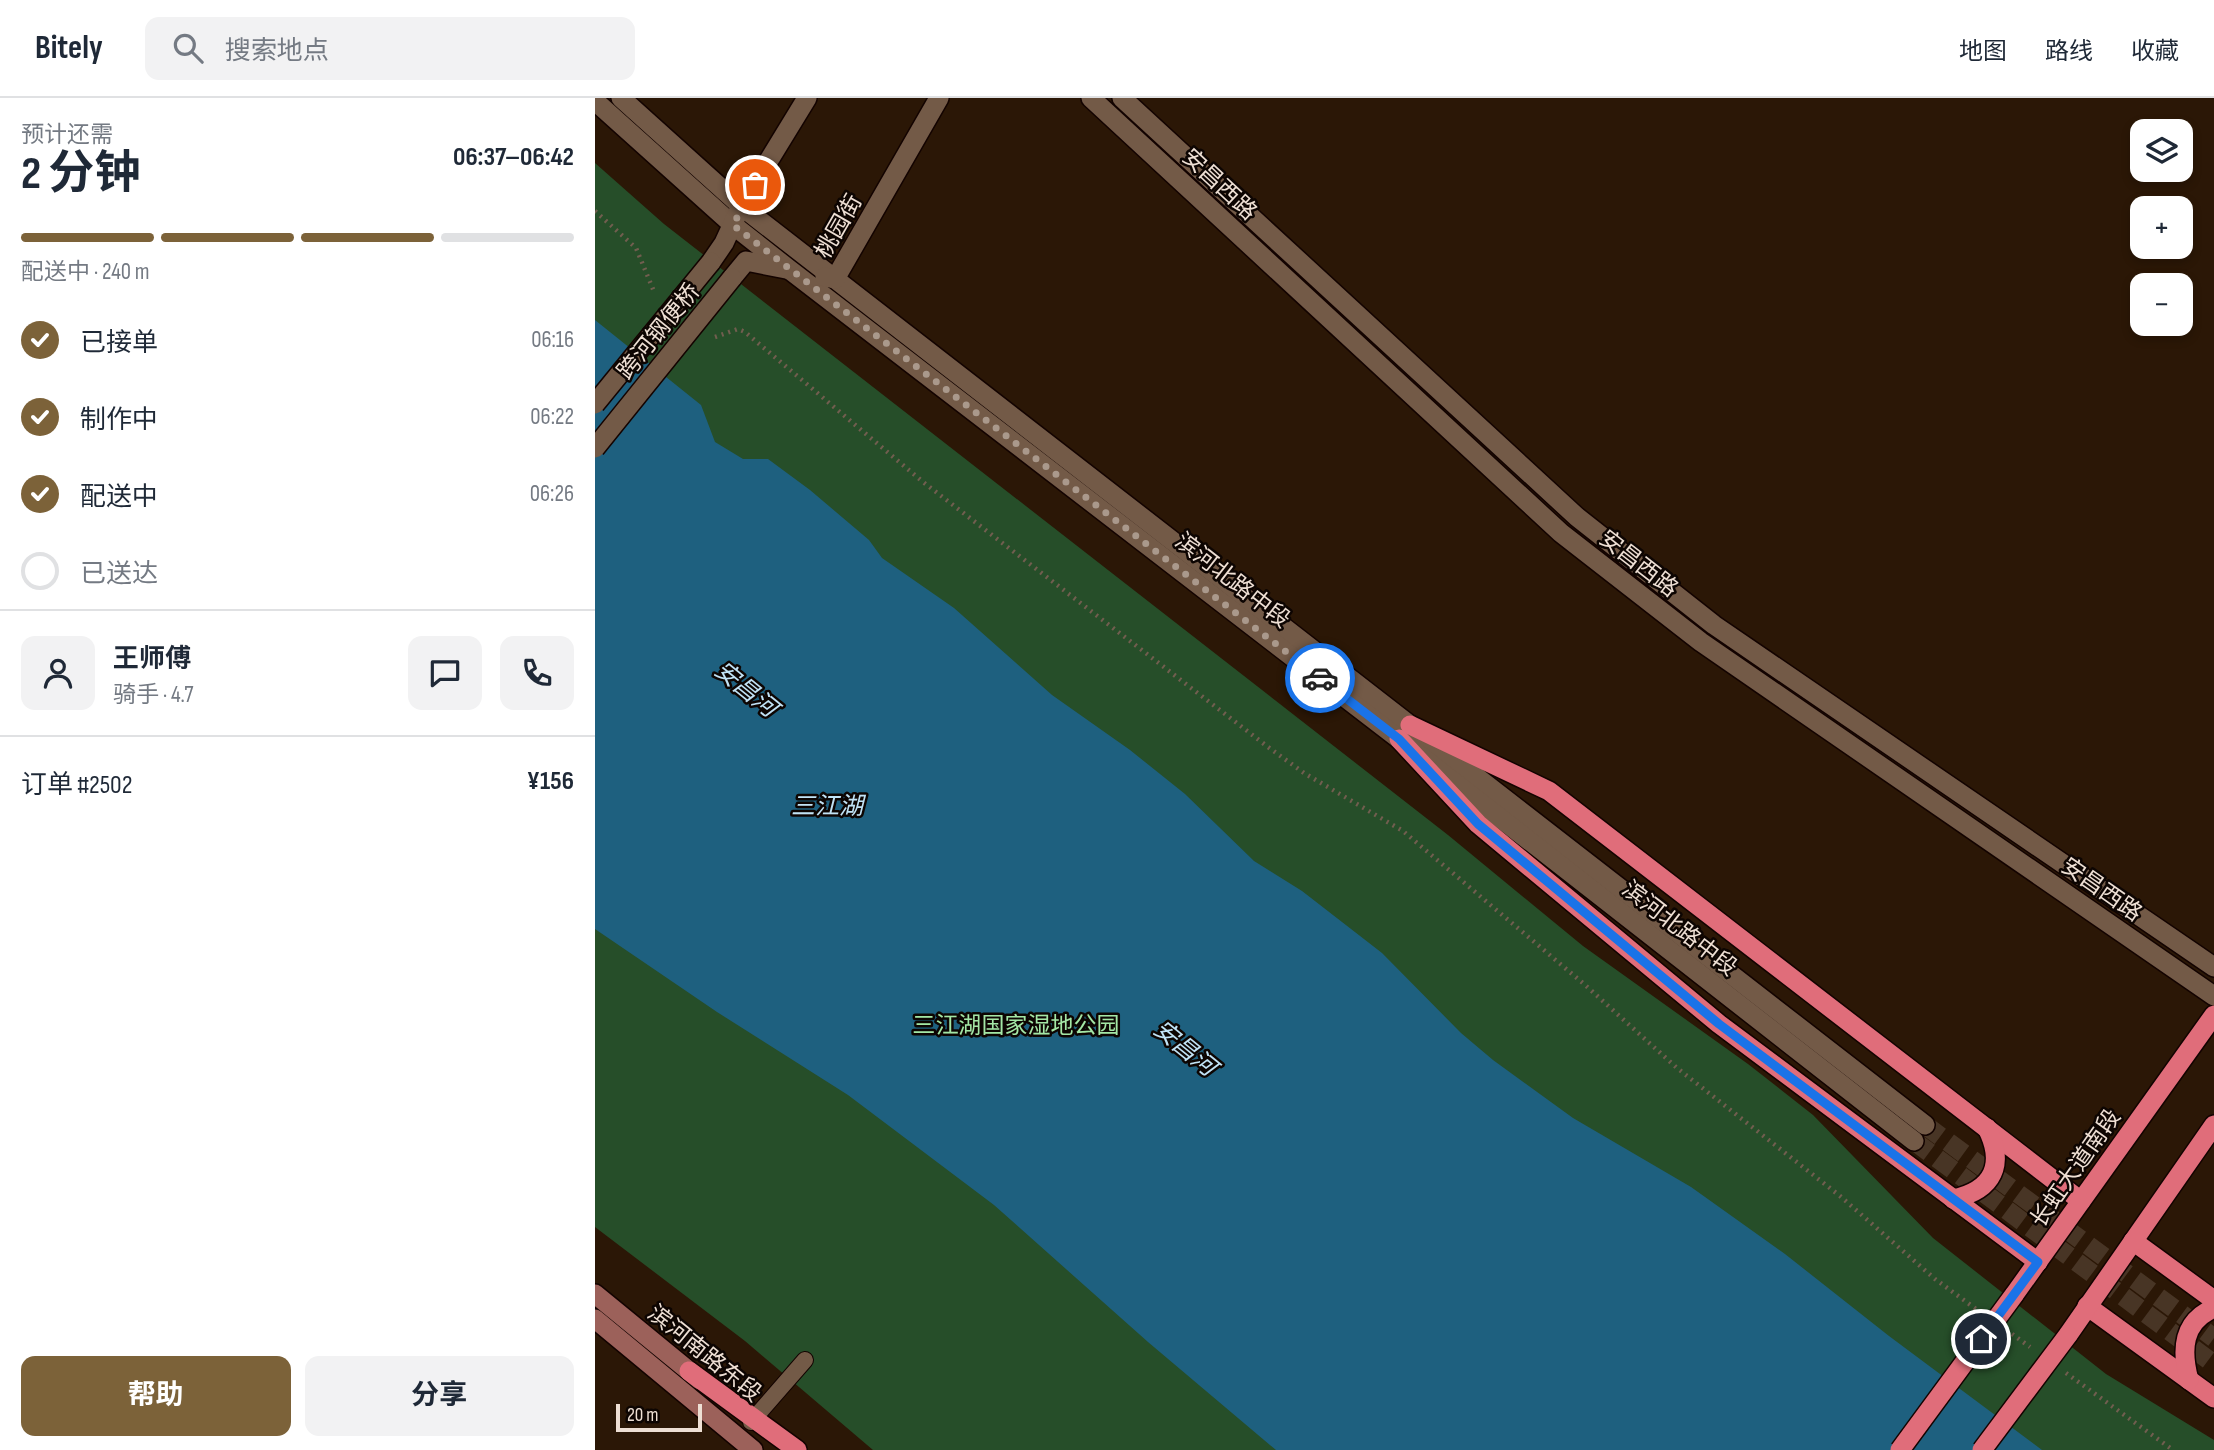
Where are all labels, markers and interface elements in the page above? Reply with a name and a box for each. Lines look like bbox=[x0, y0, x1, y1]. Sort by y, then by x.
search box bbox=[145, 17, 635, 80]
text: Bitely bbox=[35, 28, 103, 68]
icon: search bbox=[169, 29, 207, 67]
text: 搜索地点 bbox=[225, 36, 329, 67]
text: 地图 bbox=[1959, 37, 2007, 66]
text: 路线 bbox=[2045, 37, 2093, 66]
text: 收藏 bbox=[2131, 37, 2179, 66]
map controls bbox=[2130, 119, 2193, 336]
button: layers bbox=[2130, 119, 2193, 182]
text: 预计还需 bbox=[21, 121, 113, 149]
text: 06:37–06:42 bbox=[453, 142, 574, 173]
street label: 安昌西路 bbox=[1176, 143, 1263, 226]
text: 2 分钟 bbox=[21, 147, 140, 202]
pin bbox=[725, 155, 785, 215]
icon: bag bbox=[736, 166, 774, 204]
street label: 桃园街 bbox=[809, 190, 868, 263]
button: + bbox=[2130, 196, 2193, 259]
text: 配送中 · 240 m bbox=[21, 258, 150, 286]
button: − bbox=[2130, 273, 2193, 336]
street label: 跨河钢便桥 bbox=[612, 278, 706, 385]
icon: check bbox=[21, 321, 59, 359]
text: 06:16 bbox=[531, 326, 574, 354]
text: 已接单 bbox=[80, 328, 158, 359]
icon: check bbox=[21, 398, 59, 436]
text: 06:22 bbox=[530, 403, 574, 431]
text: 制作中 bbox=[80, 405, 158, 436]
icon: check bbox=[21, 475, 59, 513]
text: 06:26 bbox=[530, 480, 574, 508]
text: 配送中 bbox=[80, 482, 158, 513]
street label: 安昌西路 bbox=[1594, 524, 1683, 603]
street label: 滨河北路中段 bbox=[1169, 527, 1295, 634]
text: 已送达 bbox=[80, 559, 158, 590]
button: person bbox=[21, 636, 95, 710]
button: chat bbox=[408, 636, 482, 710]
button: phone bbox=[500, 636, 574, 710]
courier bbox=[1285, 643, 1355, 713]
text: 王师傅 bbox=[113, 644, 191, 675]
water label: 安昌河 bbox=[709, 655, 786, 726]
icon: car bbox=[1301, 659, 1339, 697]
text: 骑手 · 4.7 bbox=[113, 681, 193, 709]
text: ¥156 bbox=[527, 766, 574, 797]
text: 订单 #2502 bbox=[21, 770, 132, 801]
water label: 三江湖 bbox=[791, 792, 867, 821]
street label: 安昌西路 bbox=[2056, 852, 2147, 928]
street label: 滨河北路中段 bbox=[1616, 875, 1742, 982]
park label: 三江湖国家湿地公园 bbox=[913, 1012, 1120, 1040]
water label: 安昌河 bbox=[1148, 1014, 1225, 1085]
street label: 长虹大道南段 bbox=[2025, 1104, 2127, 1233]
street label: 滨河南路东段 bbox=[642, 1299, 767, 1408]
pin bbox=[1951, 1309, 2011, 1369]
icon: home bbox=[1962, 1320, 2000, 1358]
button: 帮助 bbox=[21, 1356, 291, 1436]
button: 分享 bbox=[305, 1356, 574, 1436]
scale bar bbox=[616, 1401, 702, 1433]
text: 20 m bbox=[627, 1404, 659, 1427]

